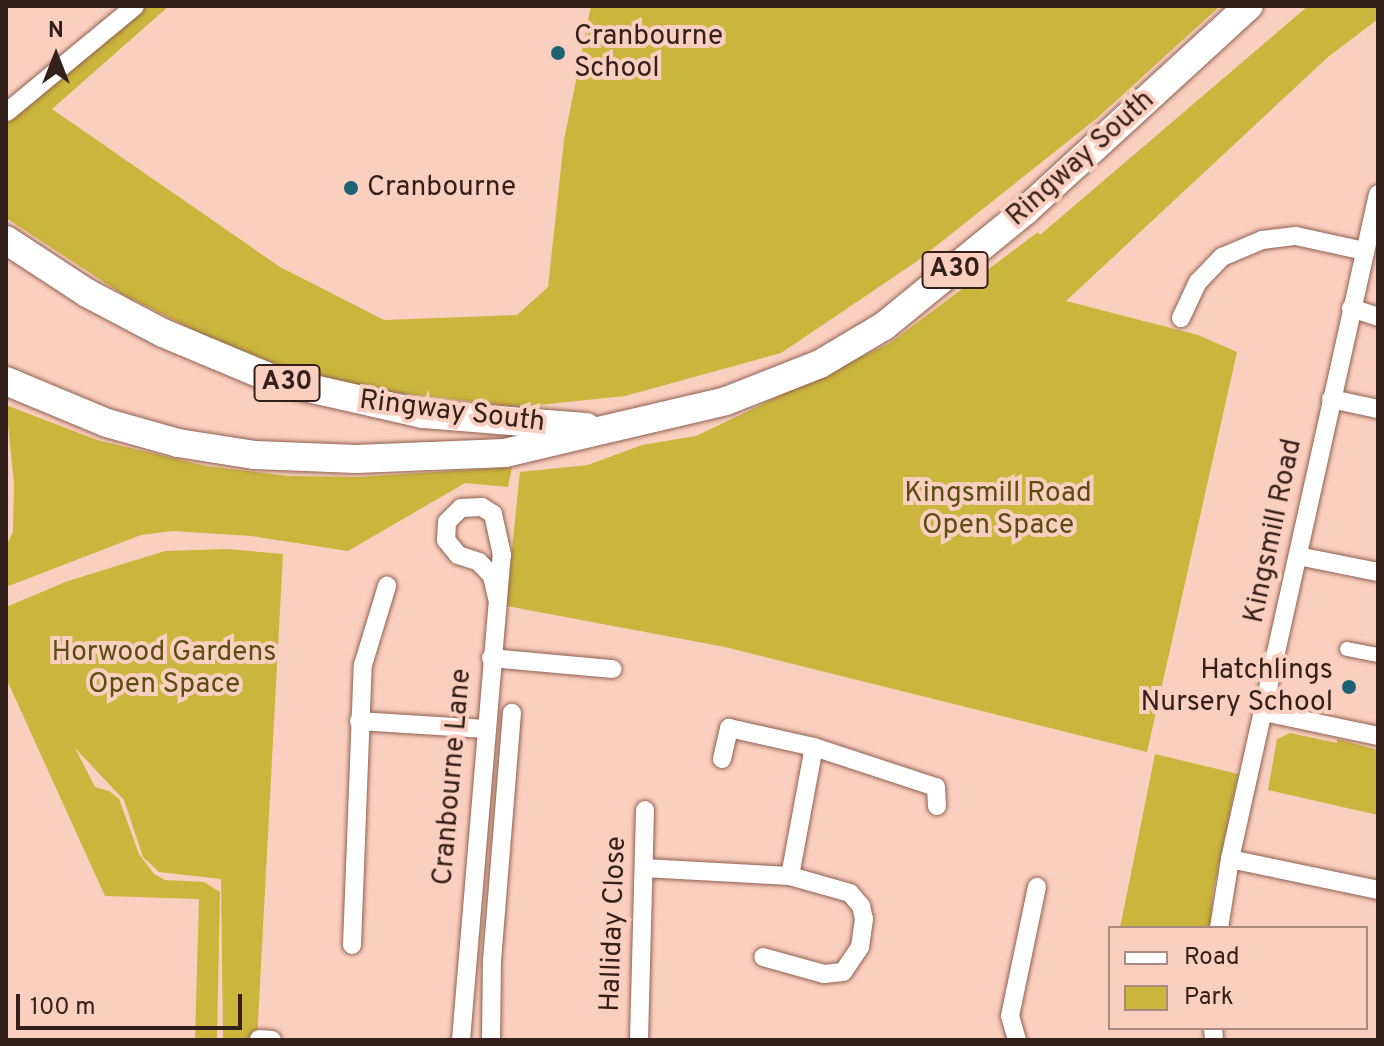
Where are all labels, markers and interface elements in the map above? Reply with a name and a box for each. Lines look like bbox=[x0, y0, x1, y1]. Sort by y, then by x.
north arrow bbox=[16, 16, 96, 96]
text: N bbox=[48, 18, 64, 45]
place label: Cranbourne School bbox=[574, 20, 723, 86]
marker: Cranbourne School bbox=[549, 44, 567, 62]
street label: Ringway South bbox=[1000, 84, 1162, 234]
place label: Cranbourne bbox=[367, 171, 516, 205]
marker: Cranbourne bbox=[342, 179, 360, 197]
road number: A30 bbox=[921, 248, 989, 292]
road number: A30 bbox=[253, 361, 321, 405]
street label: Ringway South bbox=[357, 384, 547, 440]
street label: Kingsmill Road bbox=[1238, 436, 1310, 626]
park label: Kingsmill Road Open Space bbox=[904, 477, 1092, 543]
park label: Horwood Gardens Open Space bbox=[52, 636, 276, 702]
place label: Hatchlings Nursery School bbox=[1140, 654, 1333, 720]
street label: Cranbourne Lane bbox=[427, 667, 479, 887]
marker: Hatchlings Nursery School bbox=[1340, 678, 1358, 696]
street label: Halliday Close bbox=[594, 836, 634, 1012]
legend bbox=[1108, 926, 1368, 1030]
text: Road bbox=[1184, 943, 1240, 973]
scale bar bbox=[20, 978, 246, 1028]
text: Park bbox=[1184, 983, 1234, 1013]
text: 100 m bbox=[30, 993, 96, 1023]

